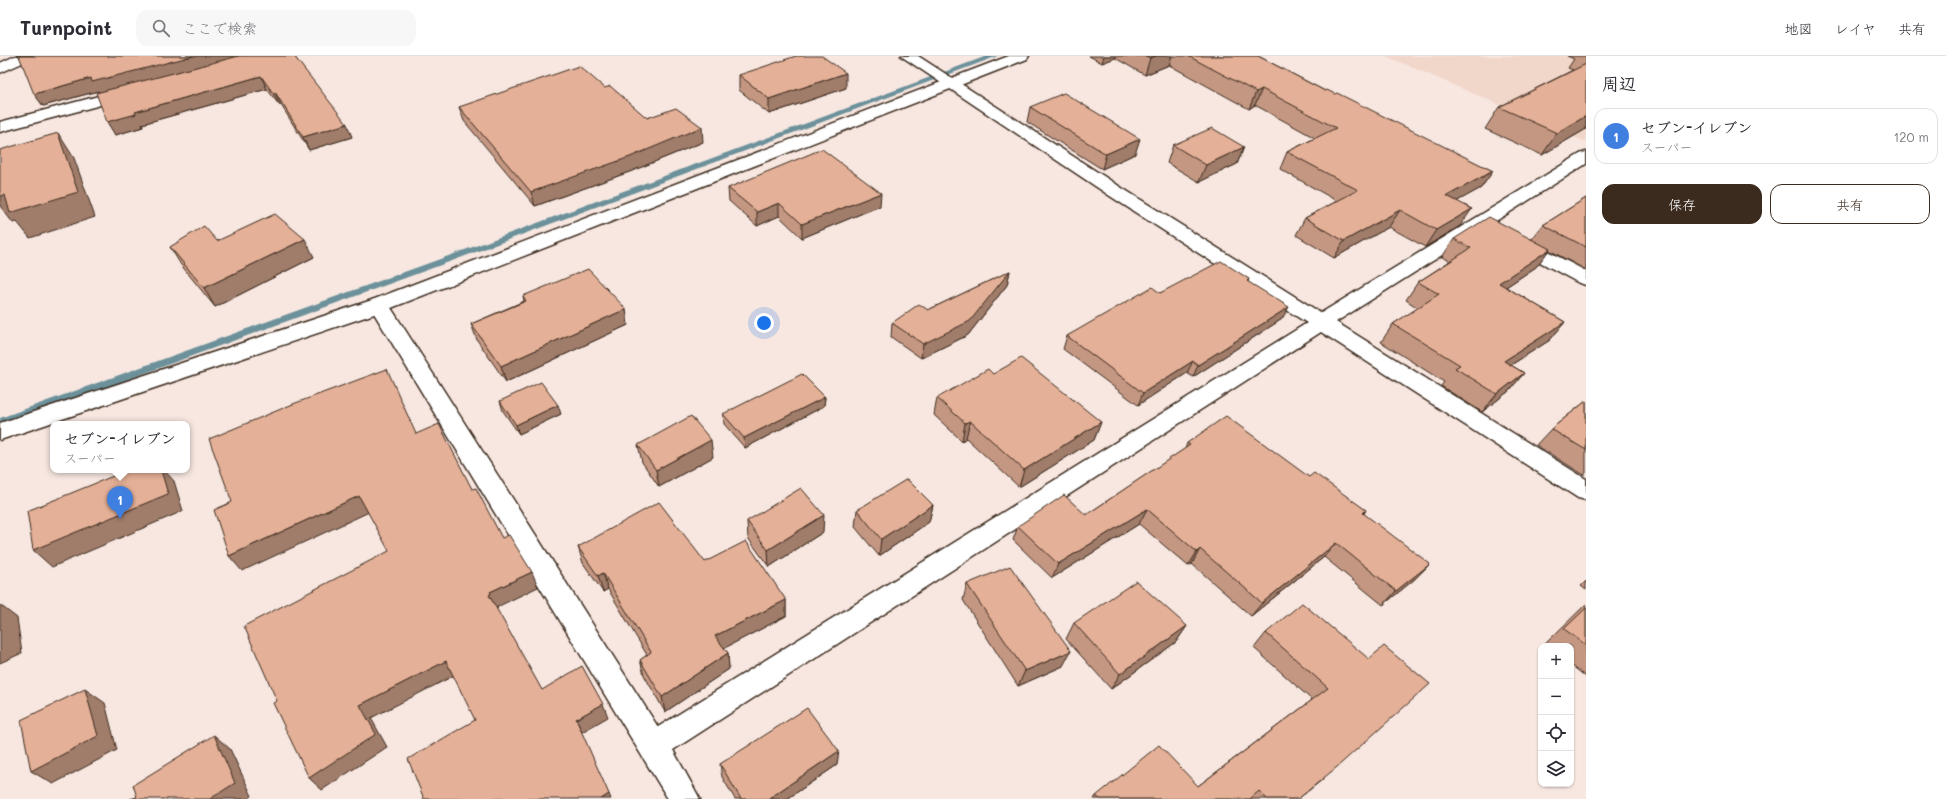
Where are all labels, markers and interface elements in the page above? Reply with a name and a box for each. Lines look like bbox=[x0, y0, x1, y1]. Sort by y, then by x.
search box bbox=[136, 10, 416, 46]
text: Turnpoint bbox=[20, 15, 112, 40]
icon: search bbox=[150, 17, 172, 39]
text: ここで検索 bbox=[182, 18, 257, 38]
text: 地図 bbox=[1785, 19, 1813, 38]
text: レイヤ bbox=[1835, 19, 1876, 38]
text: 共有 bbox=[1898, 19, 1926, 38]
text: 周辺 bbox=[1602, 72, 1636, 94]
text: セブン-イレブン bbox=[1641, 117, 1752, 137]
text: 1 bbox=[1613, 128, 1619, 145]
text: 120 m bbox=[1893, 128, 1929, 145]
text: スーパー bbox=[1641, 138, 1692, 155]
button: 保存 bbox=[1602, 184, 1762, 224]
button: 共有 bbox=[1770, 184, 1930, 224]
your location bbox=[754, 313, 774, 333]
popup bbox=[50, 421, 190, 473]
text: セブン-イレブン bbox=[64, 428, 176, 448]
text: スーパー bbox=[64, 449, 116, 466]
pin: 1 bbox=[107, 486, 133, 519]
map controls bbox=[1538, 643, 1574, 787]
button: + bbox=[1538, 643, 1574, 679]
button: − bbox=[1538, 679, 1574, 715]
button: locate bbox=[1538, 715, 1574, 751]
button: layers bbox=[1538, 751, 1574, 787]

